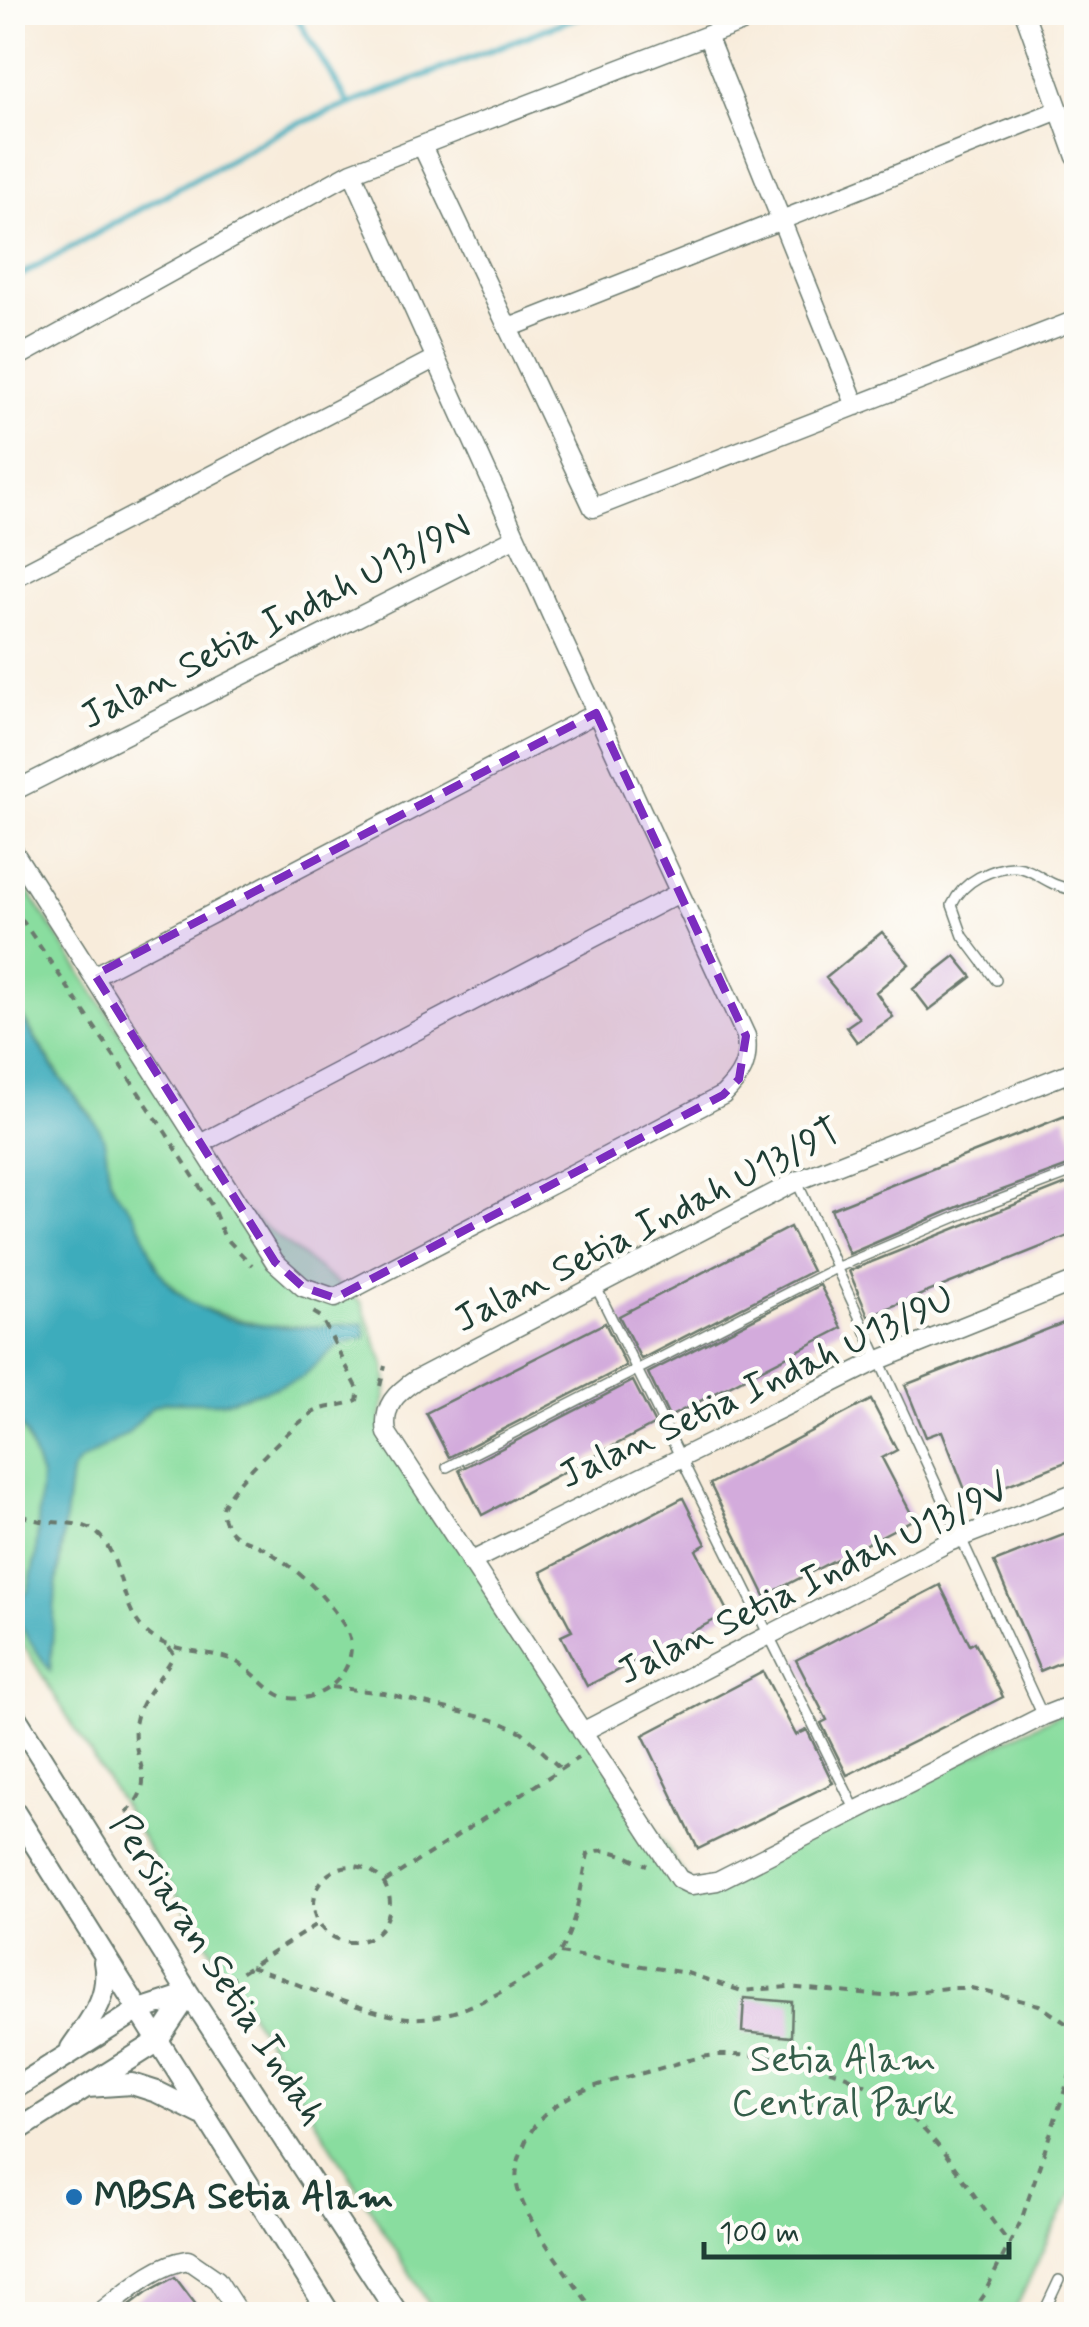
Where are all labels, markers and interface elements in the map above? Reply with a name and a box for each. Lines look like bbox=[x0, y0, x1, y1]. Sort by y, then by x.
street label: Jalan Setia Indah U13/9N bbox=[73, 502, 479, 742]
street label: Jalan Setia Indah U13/9T bbox=[446, 1107, 850, 1345]
street label: Jalan Setia Indah U13/9U bbox=[551, 1275, 963, 1501]
street label: Jalan Setia Indah U13/9V bbox=[610, 1465, 1018, 1697]
street label: Persiaran Setia Indah bbox=[98, 1805, 336, 2135]
park label: Setia Alam Central Park bbox=[732, 2036, 954, 2129]
place label: MBSA Setia Alam bbox=[94, 2173, 393, 2222]
marker: MBSA Setia Alam bbox=[63, 2186, 85, 2208]
scale bar bbox=[704, 2197, 1009, 2259]
text: 100 m bbox=[719, 2214, 800, 2253]

